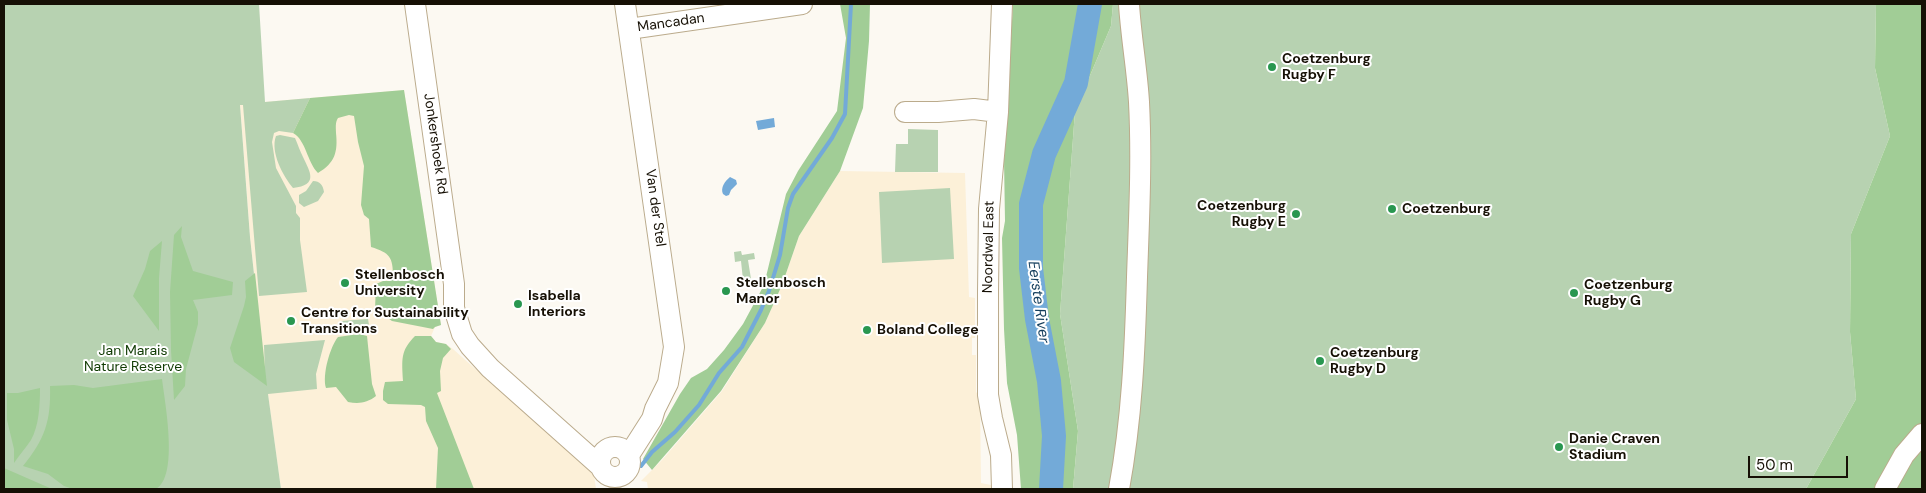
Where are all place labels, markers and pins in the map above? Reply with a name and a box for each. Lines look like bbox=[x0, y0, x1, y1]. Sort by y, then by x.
place label: Coetzenburg Rugby F bbox=[1282, 51, 1371, 84]
marker: Coetzenburg Rugby F bbox=[1266, 61, 1278, 73]
place label: Coetzenburg Rugby E bbox=[1197, 198, 1286, 230]
place label: Coetzenburg bbox=[1402, 201, 1491, 217]
marker: Coetzenburg bbox=[1386, 203, 1398, 215]
marker: Coetzenburg Rugby E bbox=[1290, 208, 1302, 220]
place label: Stellenbosch University bbox=[355, 267, 445, 300]
place label: Stellenbosch Manor bbox=[736, 275, 826, 308]
marker: Stellenbosch University bbox=[339, 277, 351, 289]
place label: Coetzenburg Rugby G bbox=[1584, 277, 1673, 310]
marker: Stellenbosch Manor bbox=[720, 285, 732, 297]
marker: Coetzenburg Rugby G bbox=[1568, 287, 1580, 299]
place label: Isabella Interiors bbox=[528, 288, 586, 321]
marker: Isabella Interiors bbox=[512, 298, 524, 310]
place label: Centre for Sustainability Transitions bbox=[301, 305, 469, 338]
marker: Centre for Sustainability Transitions bbox=[285, 315, 297, 327]
place label: Boland College bbox=[877, 322, 979, 338]
marker: Boland College bbox=[861, 324, 873, 336]
place label: Coetzenburg Rugby D bbox=[1330, 345, 1419, 378]
marker: Coetzenburg Rugby D bbox=[1314, 355, 1326, 367]
place label: Danie Craven Stadium bbox=[1569, 431, 1660, 464]
marker: Danie Craven Stadium bbox=[1553, 441, 1565, 453]

